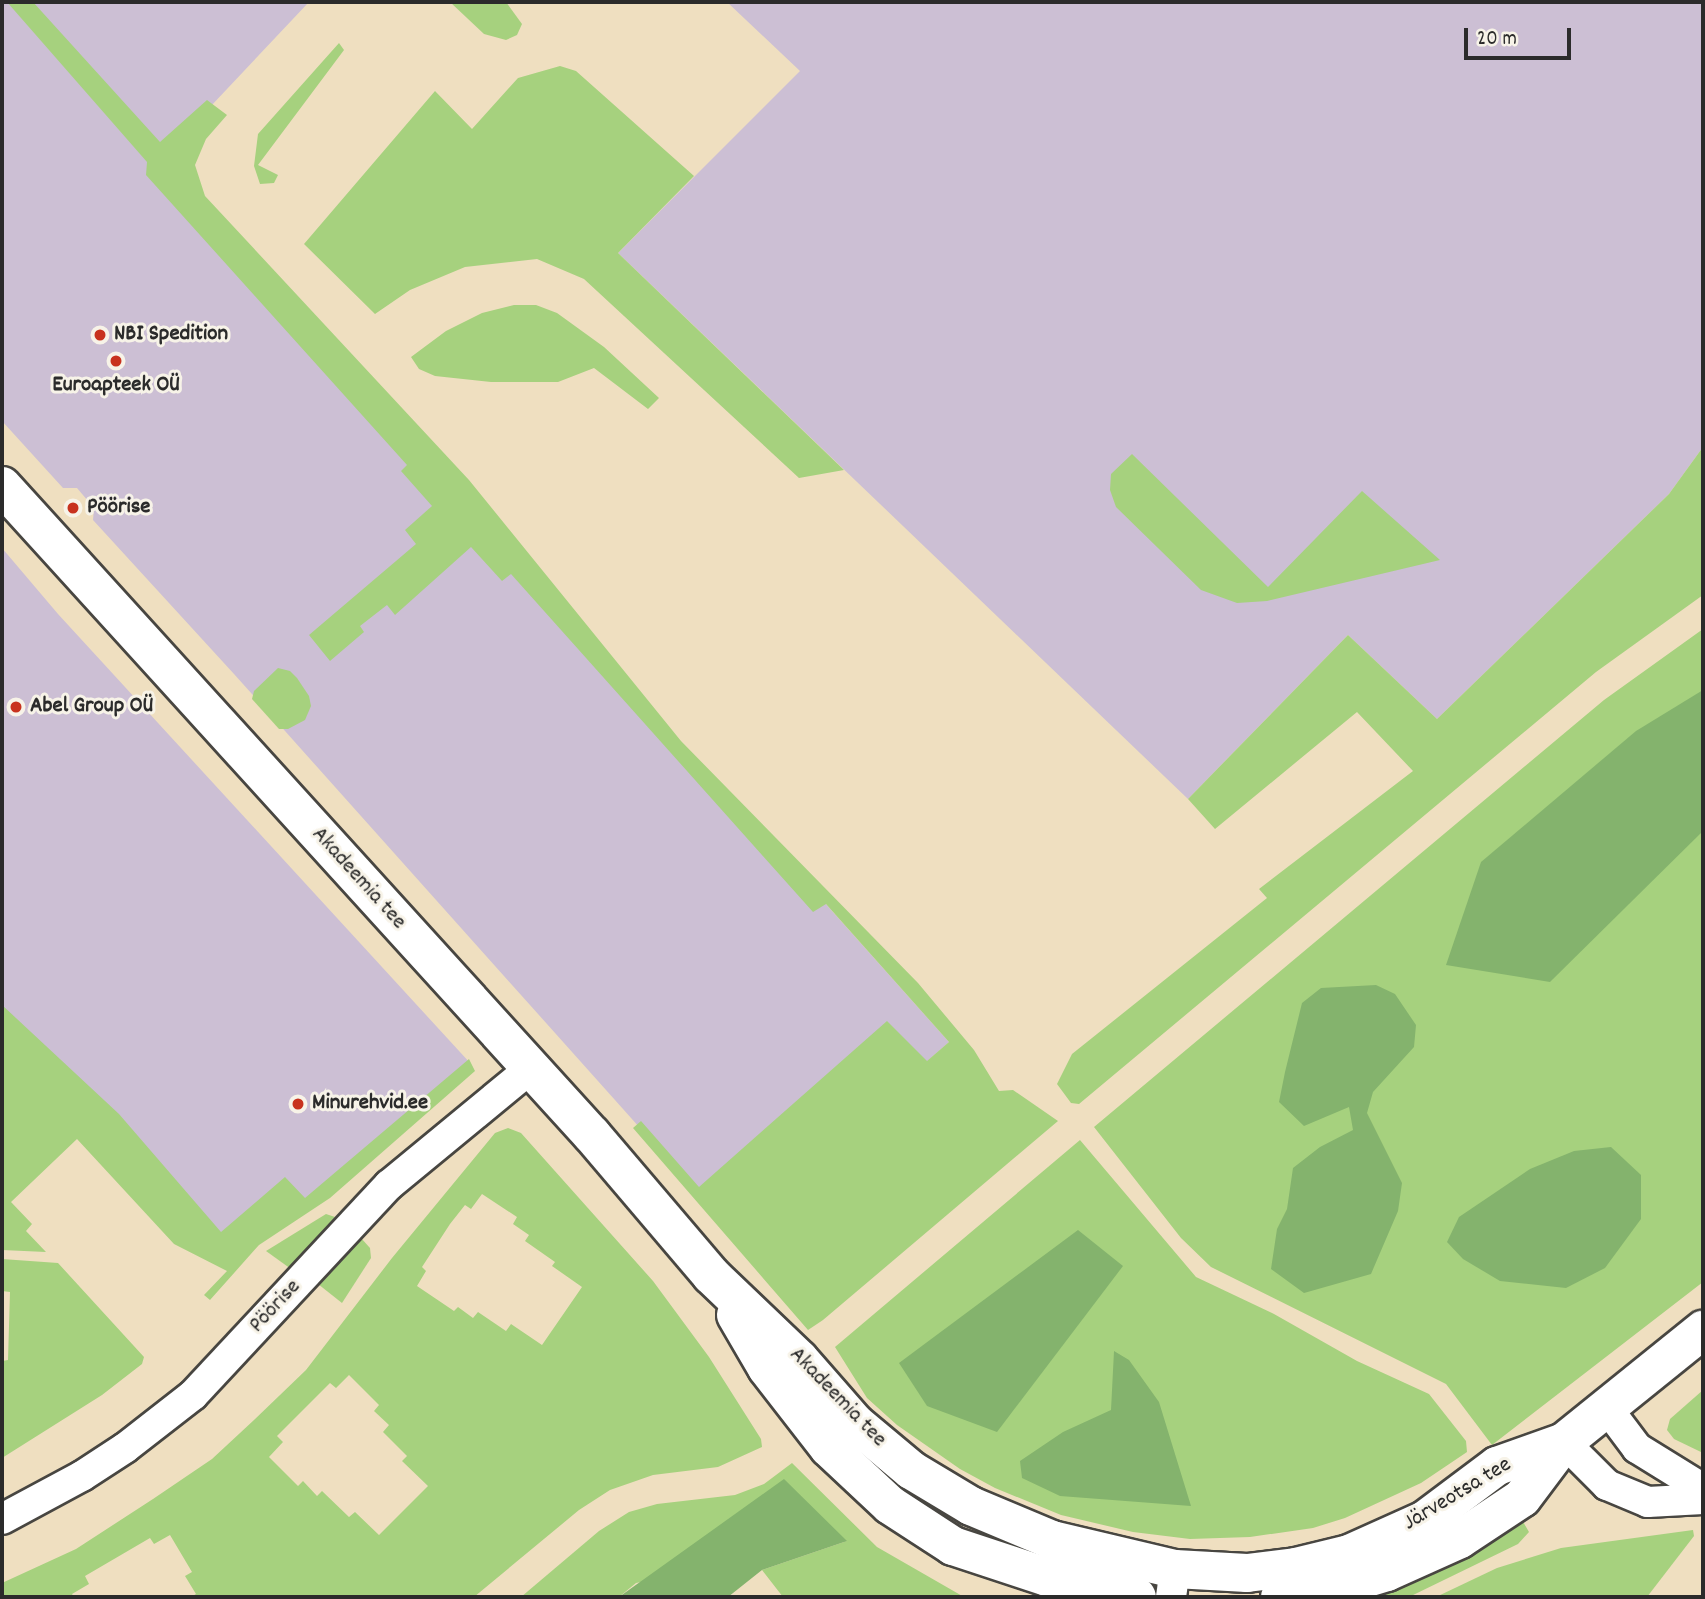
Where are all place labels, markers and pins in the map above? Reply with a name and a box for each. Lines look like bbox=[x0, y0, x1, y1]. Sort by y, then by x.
place label: NBI Spedition bbox=[114, 321, 228, 349]
marker: NBI Spedition bbox=[92, 327, 108, 343]
marker: Euroapteek OÜ bbox=[108, 353, 124, 369]
place label: Euroapteek OÜ bbox=[52, 372, 180, 400]
place label: Pöörise bbox=[87, 494, 150, 522]
marker: Pöörise bbox=[65, 500, 81, 516]
place label: Abel Group OÜ bbox=[30, 693, 153, 721]
marker: Abel Group OÜ bbox=[8, 699, 24, 715]
place label: Minurehvid.ee bbox=[312, 1090, 428, 1118]
marker: Minurehvid.ee bbox=[290, 1096, 306, 1112]

